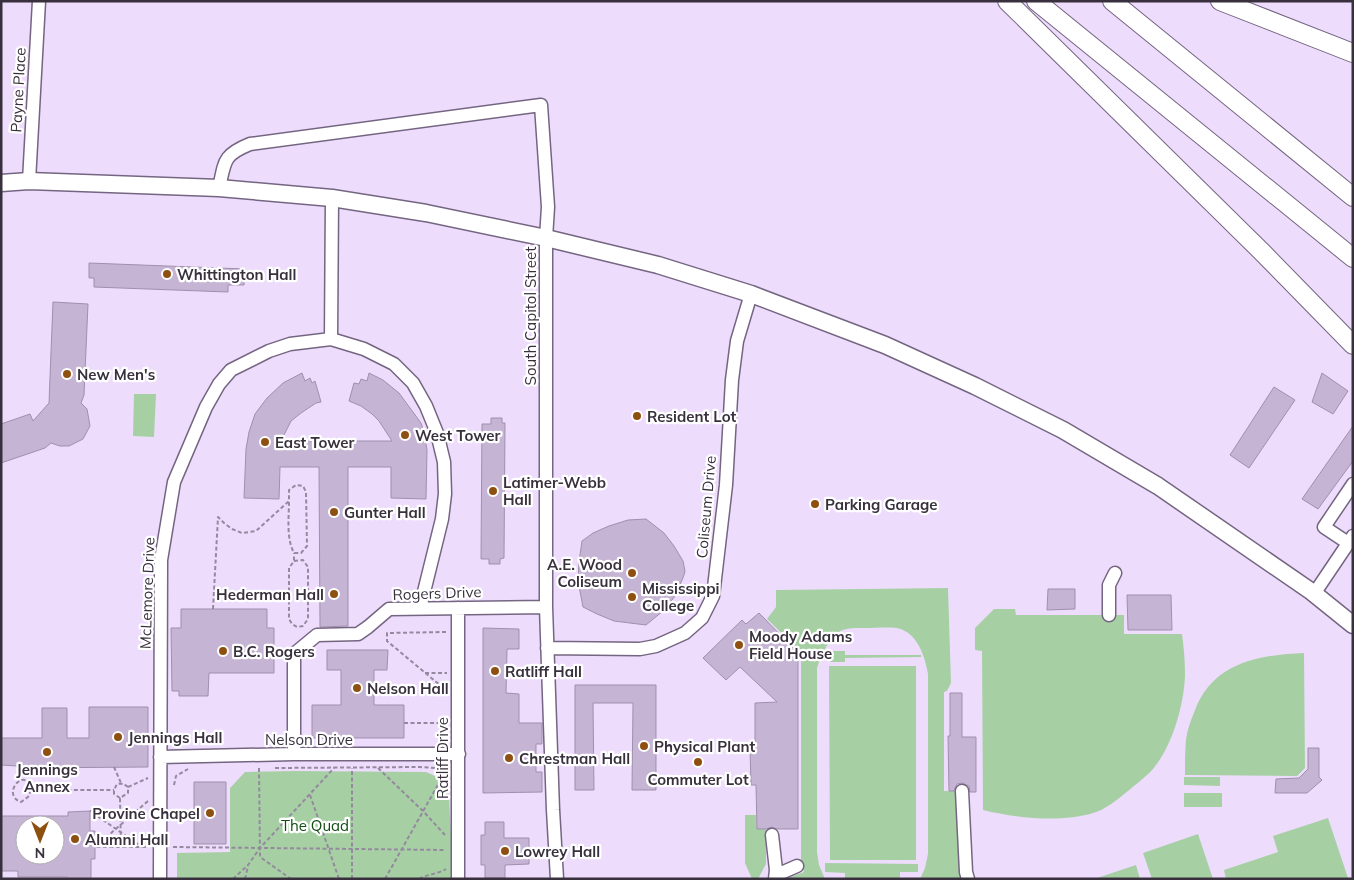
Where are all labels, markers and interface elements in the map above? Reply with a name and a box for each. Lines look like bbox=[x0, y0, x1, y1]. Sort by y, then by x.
street label: Payne Place bbox=[6, 47, 30, 133]
street label: South Capitol Street bbox=[521, 247, 540, 385]
place label: Whittington Hall bbox=[177, 265, 296, 284]
marker: Whittington Hall bbox=[161, 268, 173, 280]
place label: New Men's bbox=[77, 365, 155, 384]
marker: New Men's bbox=[61, 368, 73, 380]
place label: Resident Lot bbox=[647, 407, 736, 426]
marker: Resident Lot bbox=[631, 410, 643, 422]
place label: West Tower bbox=[415, 426, 500, 445]
marker: West Tower bbox=[399, 429, 411, 441]
place label: East Tower bbox=[275, 433, 355, 452]
marker: East Tower bbox=[259, 436, 271, 448]
street label: Coliseum Drive bbox=[692, 455, 720, 559]
place label: Latimer-Webb Hall bbox=[503, 473, 606, 509]
marker: Latimer-Webb Hall bbox=[487, 485, 499, 497]
place label: Parking Garage bbox=[825, 495, 938, 514]
marker: Parking Garage bbox=[809, 498, 821, 510]
place label: Gunter Hall bbox=[344, 503, 426, 522]
marker: Gunter Hall bbox=[328, 506, 340, 518]
street label: McLemore Drive bbox=[136, 537, 158, 649]
place label: A.E. Wood Coliseum bbox=[547, 555, 622, 591]
marker: A.E. Wood Coliseum bbox=[626, 567, 638, 579]
place label: Mississippi College bbox=[642, 579, 719, 615]
street label: Rogers Drive bbox=[392, 582, 482, 604]
place label: Hederman Hall bbox=[216, 585, 324, 604]
marker: Hederman Hall bbox=[328, 588, 340, 600]
marker: Mississippi College bbox=[626, 591, 638, 603]
place label: Moody Adams Field House bbox=[749, 627, 852, 663]
marker: Moody Adams Field House bbox=[733, 639, 745, 651]
place label: B.C. Rogers bbox=[233, 642, 315, 661]
marker: B.C. Rogers bbox=[217, 645, 229, 657]
place label: Ratliff Hall bbox=[505, 662, 582, 681]
marker: Ratliff Hall bbox=[489, 665, 501, 677]
place label: Nelson Hall bbox=[367, 679, 449, 698]
marker: Nelson Hall bbox=[351, 682, 363, 694]
street label: Ratliff Drive bbox=[433, 717, 452, 799]
place label: Jennings Hall bbox=[128, 728, 222, 747]
street label: Nelson Drive bbox=[265, 730, 353, 749]
marker: Jennings Hall bbox=[112, 731, 124, 743]
place label: Physical Plant bbox=[654, 737, 755, 756]
marker: Physical Plant bbox=[638, 740, 650, 752]
marker: Jennings Annex bbox=[41, 746, 53, 758]
place label: Chrestman Hall bbox=[519, 749, 630, 768]
marker: Chrestman Hall bbox=[503, 752, 515, 764]
marker: Commuter Lot bbox=[692, 756, 704, 768]
place label: Jennings Annex bbox=[16, 760, 78, 796]
place label: Commuter Lot bbox=[647, 770, 749, 789]
place label: Provine Chapel bbox=[92, 804, 200, 823]
marker: Provine Chapel bbox=[204, 807, 216, 819]
north arrow bbox=[15, 815, 65, 865]
park label: The Quad bbox=[281, 816, 349, 835]
place label: Alumni Hall bbox=[85, 830, 168, 849]
marker: Alumni Hall bbox=[69, 833, 81, 845]
place label: Lowrey Hall bbox=[515, 842, 600, 861]
text: N bbox=[35, 844, 45, 862]
marker: Lowrey Hall bbox=[499, 845, 511, 857]

